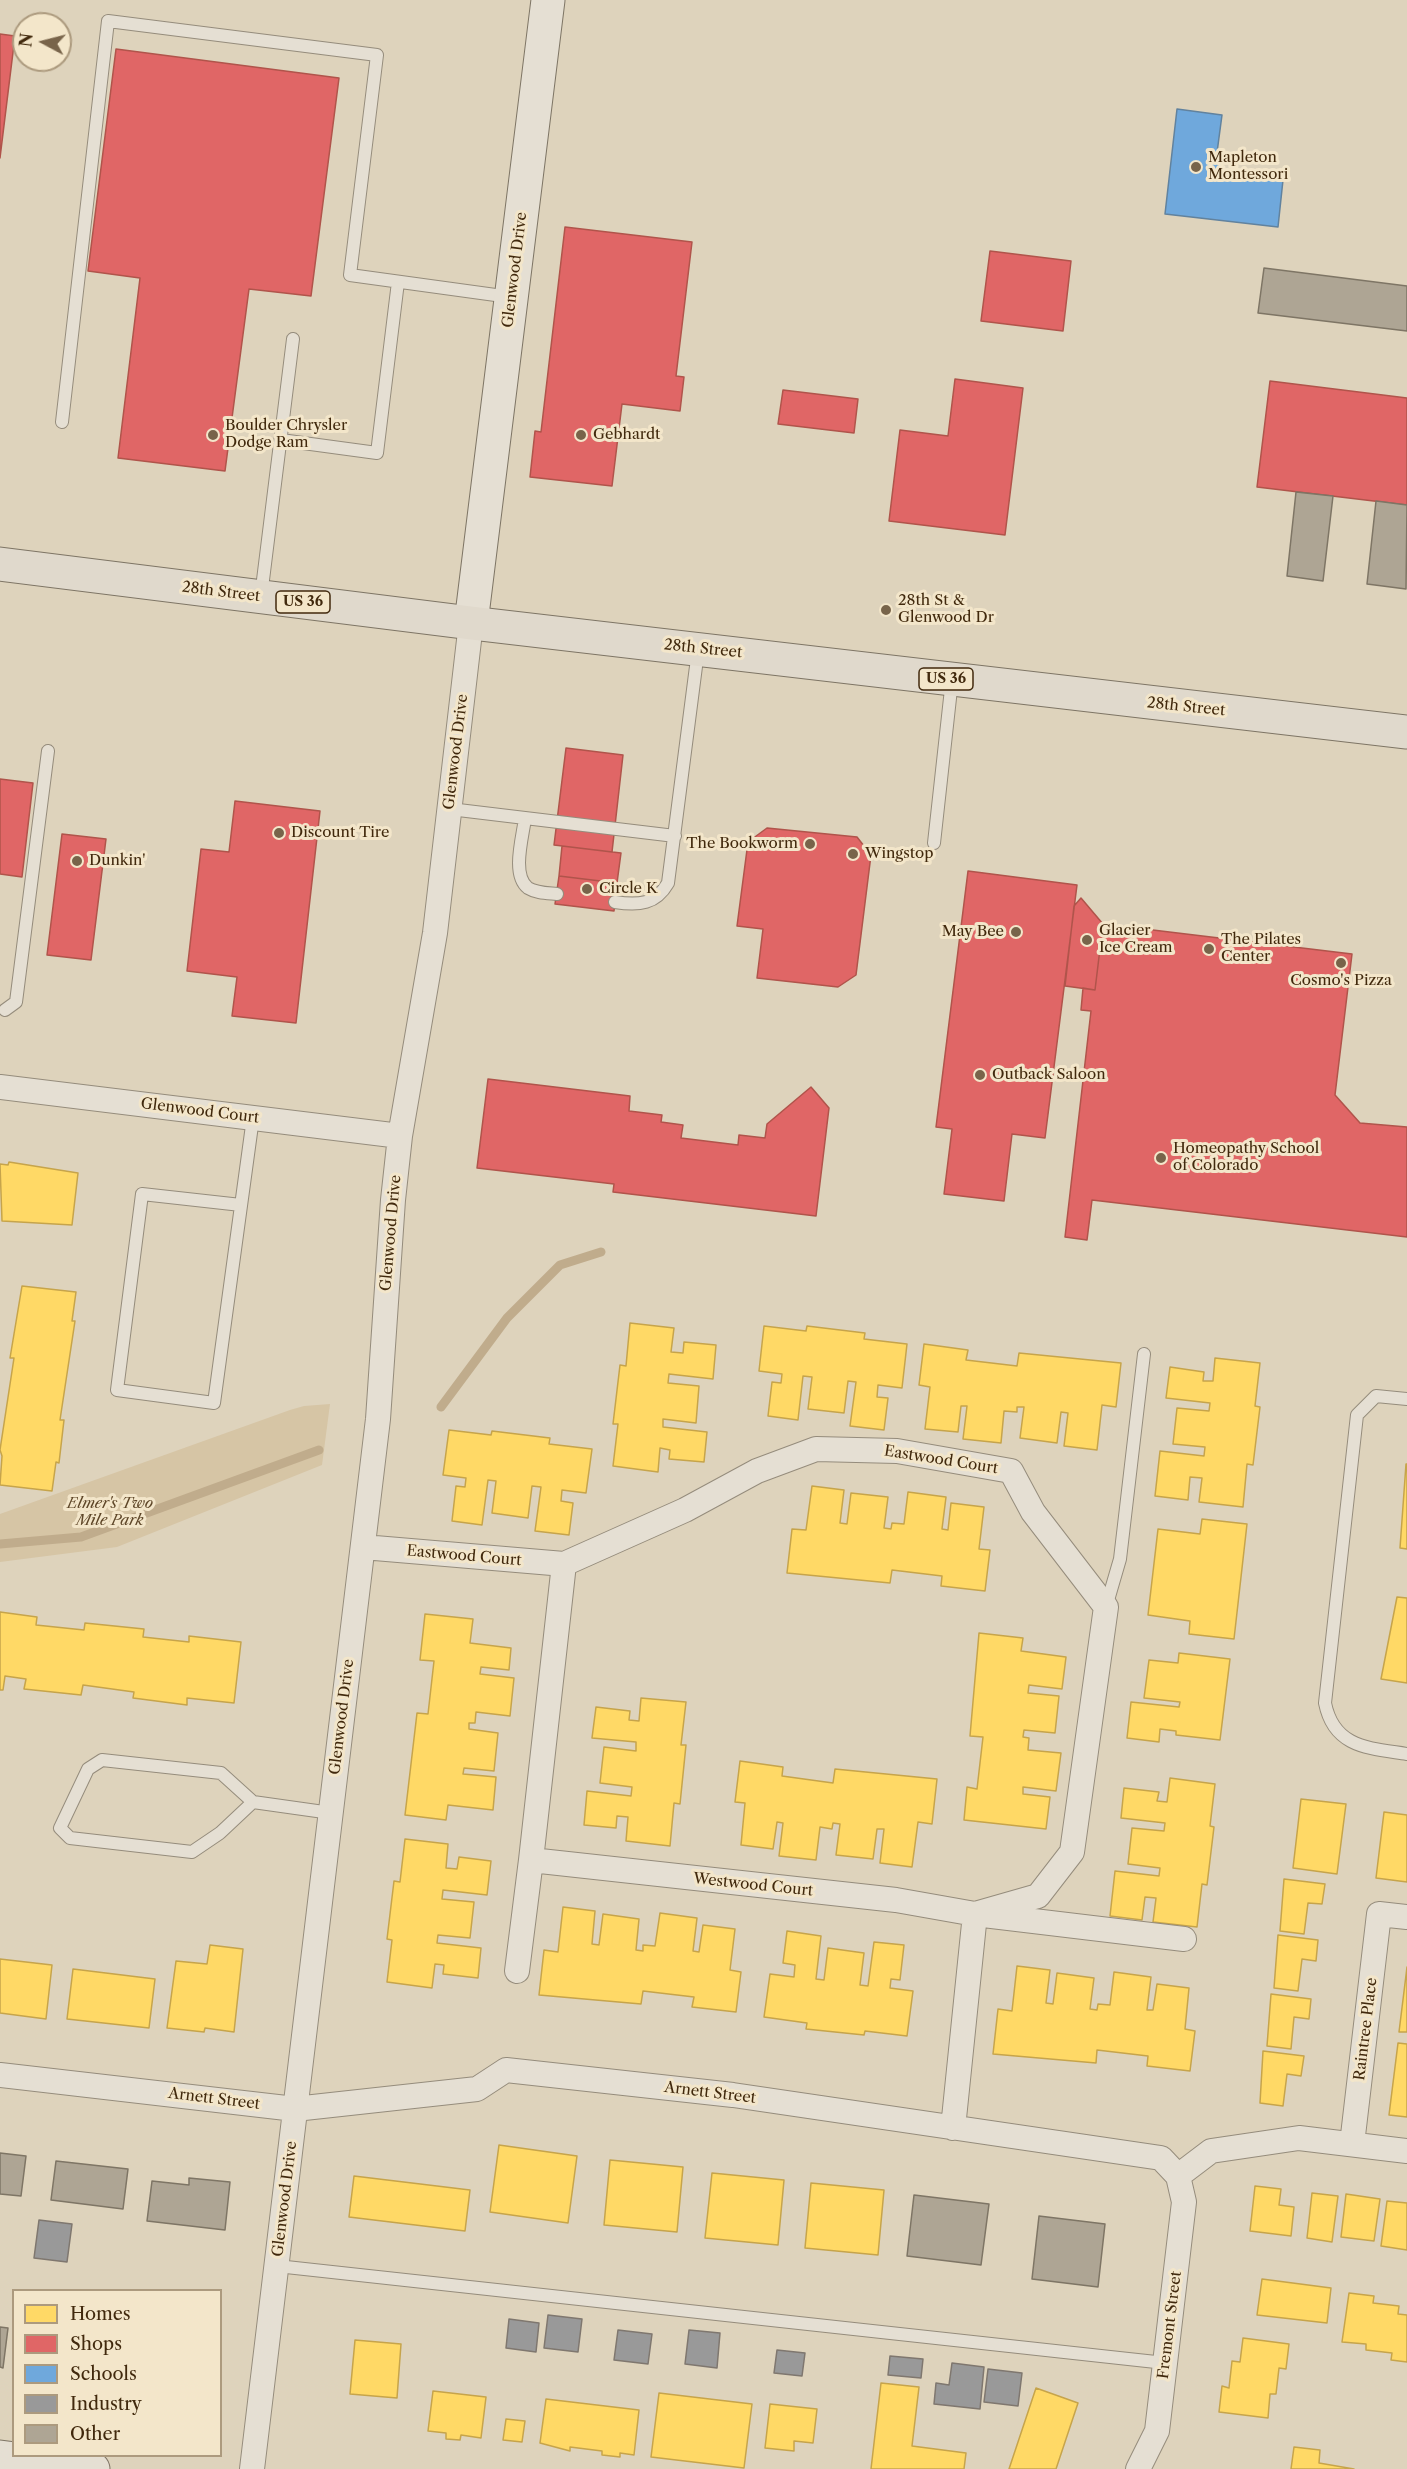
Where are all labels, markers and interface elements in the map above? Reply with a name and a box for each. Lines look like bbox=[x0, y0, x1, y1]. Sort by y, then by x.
north arrow bbox=[12, 12, 72, 72]
text: N bbox=[15, 32, 37, 48]
place label: Mapleton Montessori bbox=[1208, 149, 1288, 184]
marker: Mapleton Montessori bbox=[1189, 160, 1203, 174]
street label: Glenwood Drive bbox=[499, 211, 531, 329]
place label: Boulder Chrysler Dodge Ram bbox=[225, 417, 347, 452]
place label: Gebhardt bbox=[593, 426, 660, 444]
marker: Boulder Chrysler Dodge Ram bbox=[206, 428, 220, 442]
marker: Gebhardt bbox=[574, 428, 588, 442]
street label: 28th Street bbox=[181, 578, 261, 606]
road number: US 36 bbox=[276, 591, 330, 613]
place label: 28th St & Glenwood Dr bbox=[898, 592, 994, 627]
marker: 28th St & Glenwood Dr bbox=[879, 603, 893, 617]
street label: 28th Street bbox=[663, 636, 743, 662]
road number: US 36 bbox=[919, 668, 973, 690]
street label: Glenwood Drive bbox=[440, 693, 472, 811]
street label: 28th Street bbox=[1146, 694, 1226, 720]
place label: Discount Tire bbox=[291, 824, 389, 842]
marker: Discount Tire bbox=[272, 826, 286, 840]
place label: The Bookworm bbox=[686, 835, 798, 853]
marker: The Bookworm bbox=[803, 837, 817, 851]
place label: Wingstop bbox=[865, 845, 933, 863]
marker: Wingstop bbox=[846, 847, 860, 861]
place label: Dunkin' bbox=[89, 852, 145, 870]
marker: Dunkin' bbox=[70, 854, 84, 868]
place label: Circle K bbox=[599, 880, 658, 898]
marker: Circle K bbox=[580, 882, 594, 896]
place label: Glacier Ice Cream bbox=[1099, 922, 1173, 957]
place label: May Bee bbox=[942, 923, 1004, 941]
marker: May Bee bbox=[1009, 925, 1023, 939]
place label: The Pilates Center bbox=[1221, 931, 1301, 966]
marker: Glacier Ice Cream bbox=[1080, 933, 1094, 947]
marker: The Pilates Center bbox=[1202, 942, 1216, 956]
marker: Cosmo's Pizza bbox=[1334, 956, 1348, 970]
place label: Cosmo's Pizza bbox=[1290, 972, 1392, 990]
place label: Outback Saloon bbox=[992, 1066, 1106, 1084]
marker: Outback Saloon bbox=[973, 1068, 987, 1082]
street label: Glenwood Court bbox=[140, 1095, 260, 1127]
place label: Homeopathy School of Colorado bbox=[1173, 1140, 1319, 1175]
marker: Homeopathy School of Colorado bbox=[1154, 1151, 1168, 1165]
street label: Glenwood Drive bbox=[377, 1174, 405, 1292]
street label: Eastwood Court bbox=[883, 1442, 999, 1478]
park label: Elmer's Two Mile Park bbox=[67, 1495, 153, 1530]
street label: Eastwood Court bbox=[406, 1542, 522, 1570]
street label: Glenwood Drive bbox=[326, 1658, 358, 1776]
street label: Westwood Court bbox=[692, 1870, 814, 1900]
street label: Raintree Place bbox=[1351, 1976, 1381, 2082]
street label: Arnett Street bbox=[663, 2078, 757, 2108]
street label: Arnett Street bbox=[167, 2084, 261, 2114]
street label: Glenwood Drive bbox=[269, 2140, 301, 2258]
street label: Fremont Street bbox=[1154, 2270, 1186, 2380]
legend bbox=[12, 2289, 222, 2457]
text: Homes bbox=[70, 2303, 131, 2325]
text: Shops bbox=[70, 2333, 122, 2355]
text: Schools bbox=[70, 2363, 137, 2385]
text: Industry bbox=[70, 2393, 142, 2415]
text: Other bbox=[70, 2423, 120, 2445]

